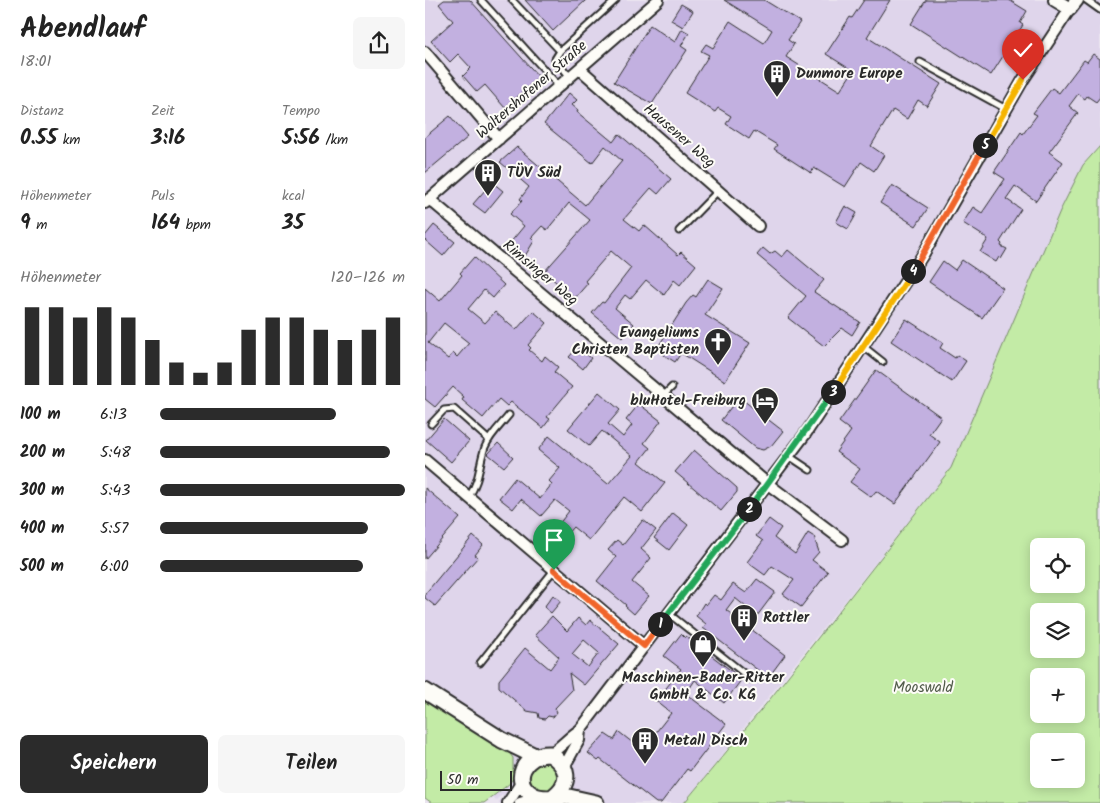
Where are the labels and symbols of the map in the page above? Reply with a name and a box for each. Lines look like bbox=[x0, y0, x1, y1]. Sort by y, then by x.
pin bbox=[1002, 29, 1044, 80]
street label: Waltershofener Straße bbox=[471, 35, 593, 145]
building icon: Dunmore Europe bbox=[762, 59, 792, 98]
place label: Dunmore Europe bbox=[796, 62, 903, 86]
street label: Hausener Weg bbox=[638, 98, 720, 174]
pin: 5 bbox=[973, 132, 997, 158]
building icon: TÜV Süd bbox=[473, 158, 503, 197]
place label: TÜV Süd bbox=[507, 161, 562, 185]
street label: Rimsinger Weg bbox=[497, 234, 583, 312]
pin: 4 bbox=[901, 258, 925, 284]
place label: Evangeliums Christen Baptisten bbox=[572, 321, 699, 362]
church icon: Evangeliums Christen Baptisten bbox=[703, 327, 733, 366]
pin: 3 bbox=[821, 380, 845, 404]
hotel icon: bluHotel-Freiburg bbox=[750, 386, 780, 425]
place label: bluHotel-Freiburg bbox=[630, 389, 746, 413]
pin: 2 bbox=[737, 496, 761, 522]
pin bbox=[533, 519, 575, 570]
building icon: Rottler bbox=[729, 603, 759, 642]
place label: Rottler bbox=[763, 606, 810, 630]
pin: 1 bbox=[647, 612, 673, 636]
shop icon: Maschinen-Bader-Ritter GmbH & Co. KG bbox=[688, 629, 718, 668]
place label: Maschinen-Bader-Ritter GmbH & Co. KG bbox=[622, 666, 785, 707]
park label: Mooswald bbox=[893, 676, 954, 700]
building icon: Metall Disch bbox=[630, 726, 660, 765]
place label: Metall Disch bbox=[664, 729, 748, 753]
scale bar bbox=[440, 768, 513, 791]

